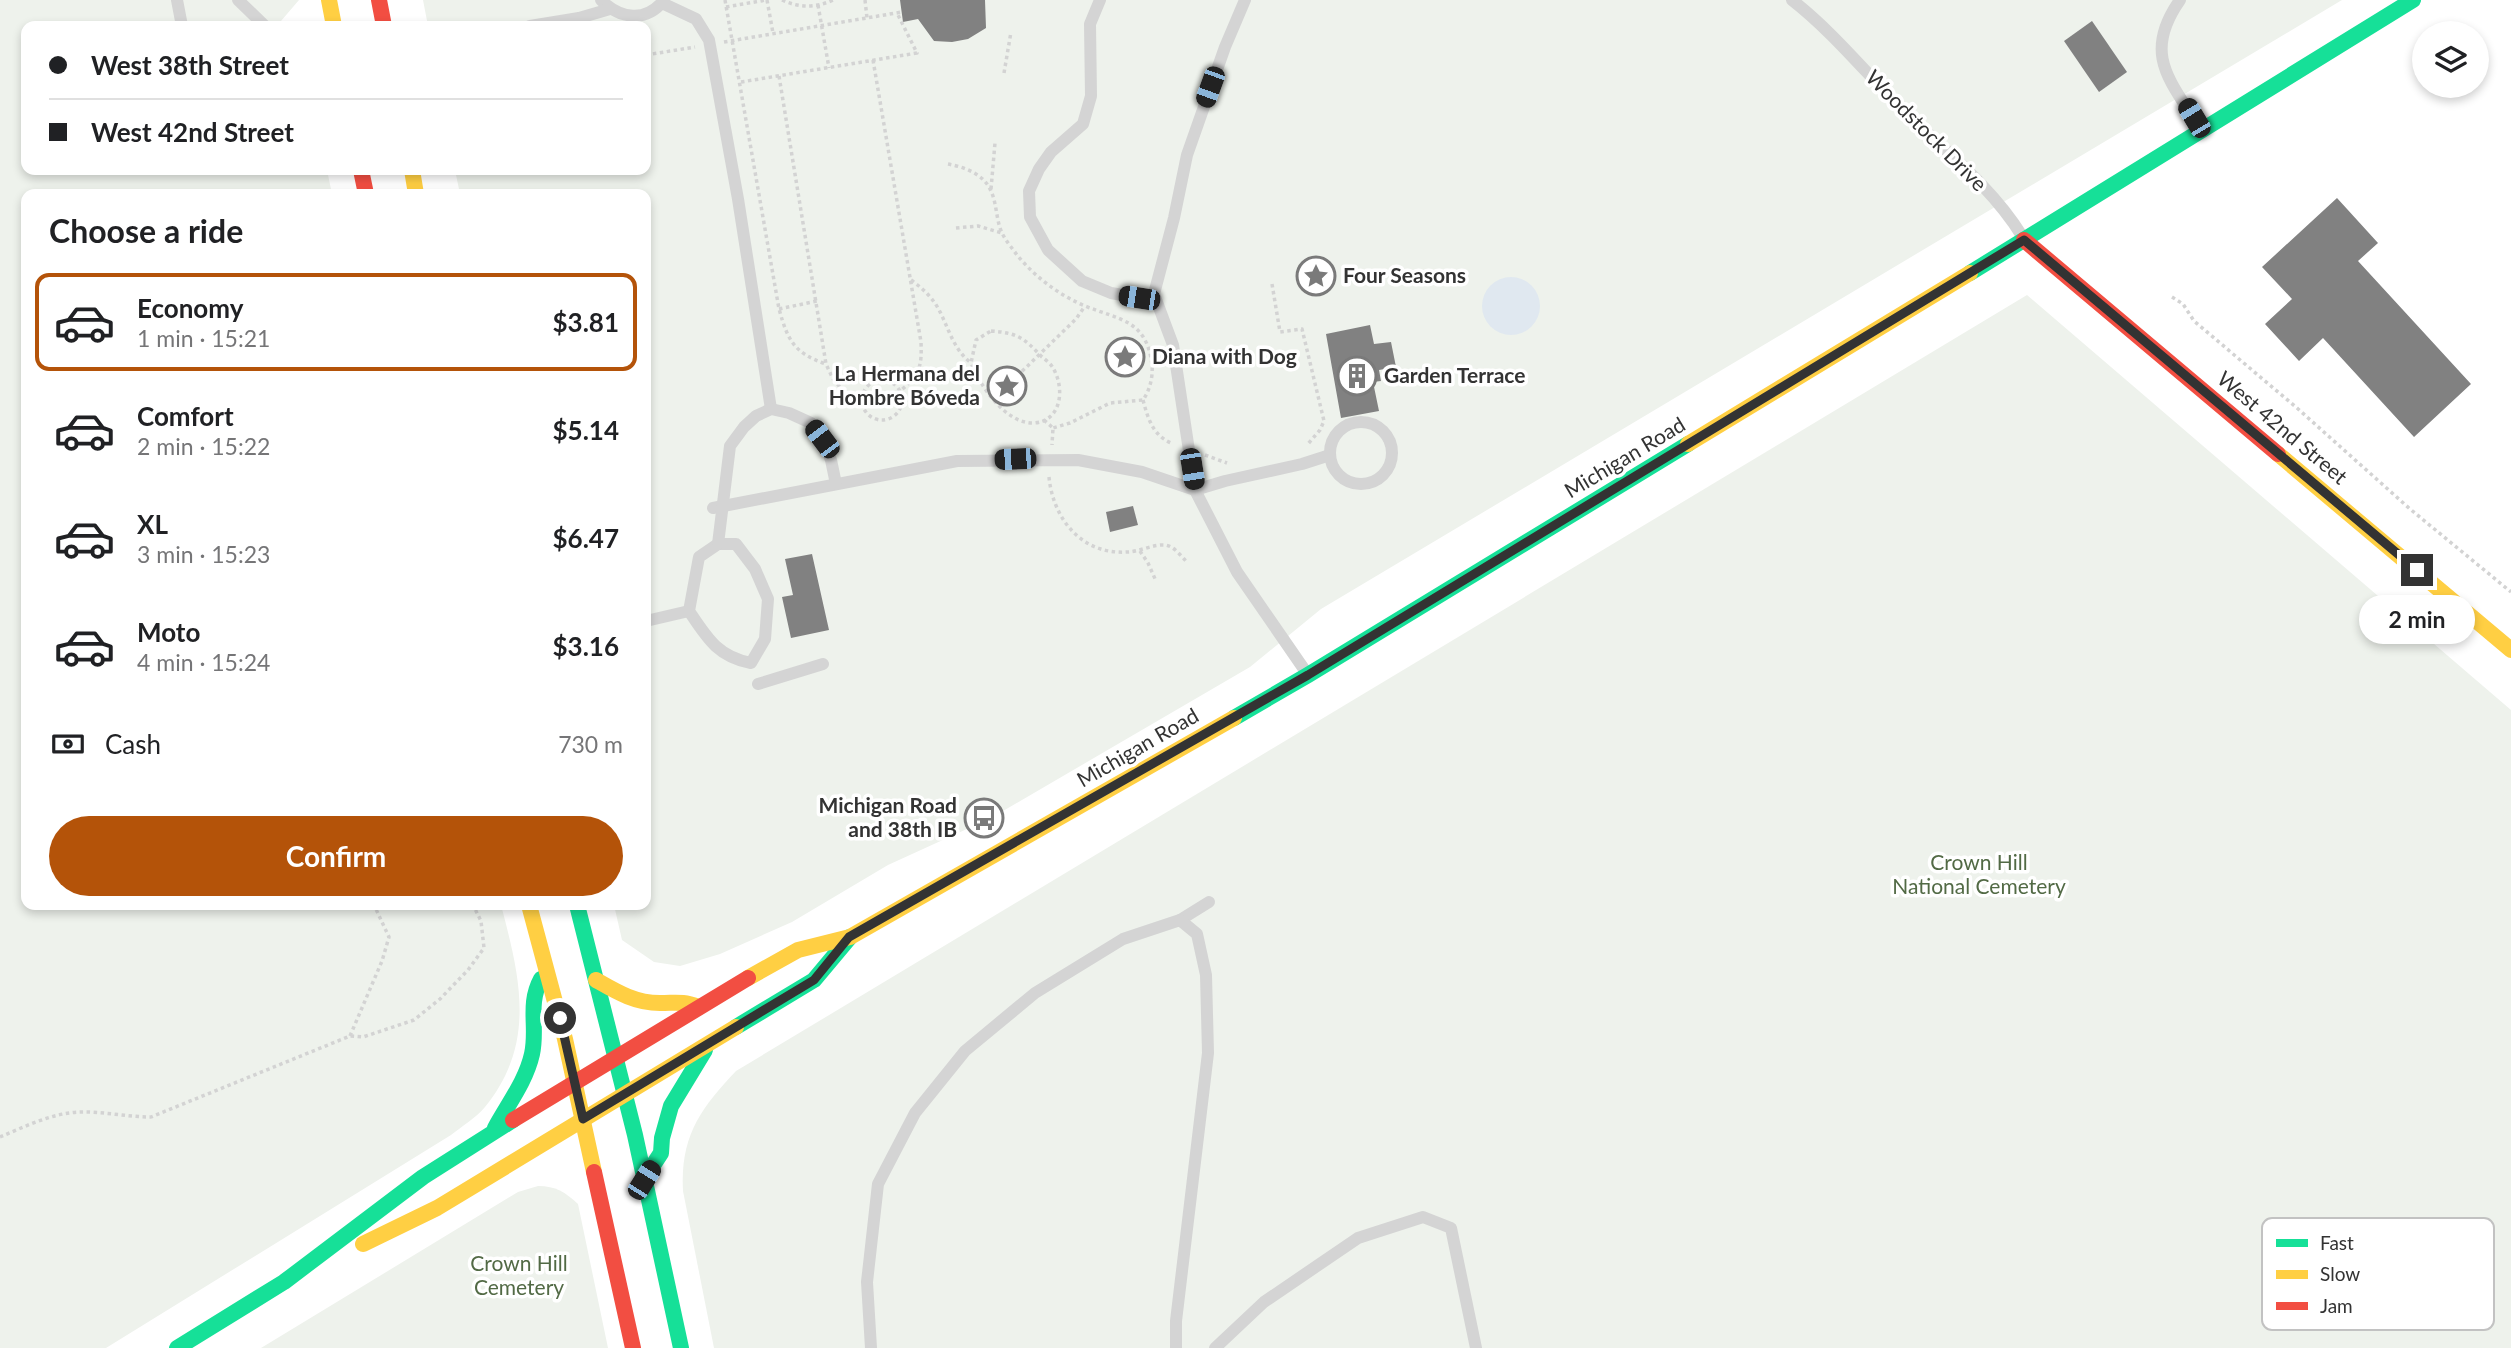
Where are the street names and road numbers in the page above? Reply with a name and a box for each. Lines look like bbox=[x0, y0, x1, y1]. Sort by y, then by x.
street label: Woodstock Drive bbox=[1861, 64, 1993, 196]
street label: West 42nd Street bbox=[2213, 365, 2353, 489]
street label: Michigan Road bbox=[1559, 411, 1689, 503]
street label: Michigan Road bbox=[1072, 702, 1202, 792]

